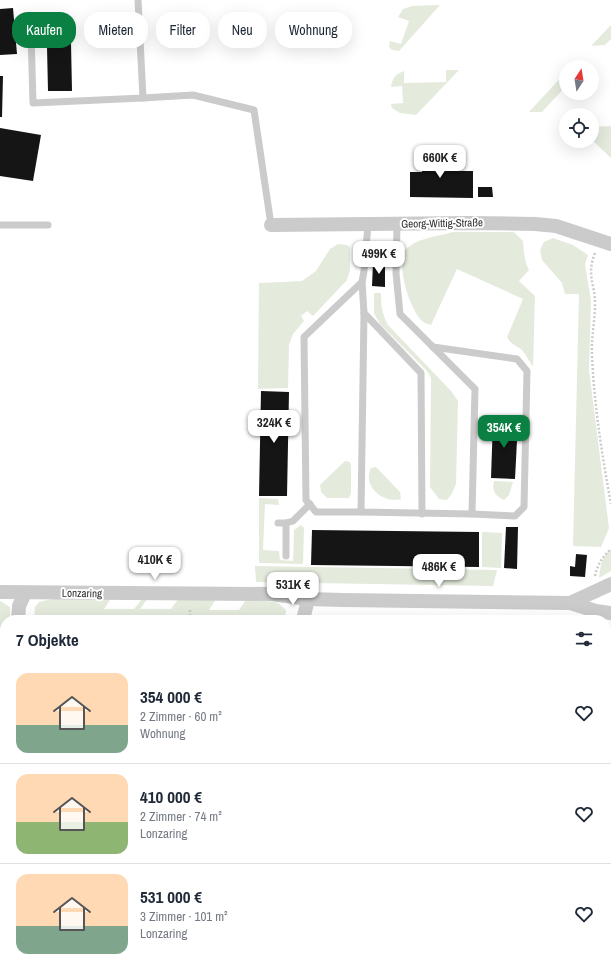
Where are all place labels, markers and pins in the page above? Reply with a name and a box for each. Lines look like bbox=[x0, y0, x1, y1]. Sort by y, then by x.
pin: 660K € bbox=[407, 145, 473, 179]
pin: 499K € bbox=[346, 241, 412, 275]
pin: 324K € bbox=[241, 410, 307, 444]
pin: 354K € bbox=[471, 415, 537, 449]
pin: 410K € bbox=[122, 547, 188, 581]
pin: 486K € bbox=[406, 554, 472, 588]
pin: 531K € bbox=[260, 572, 326, 606]

